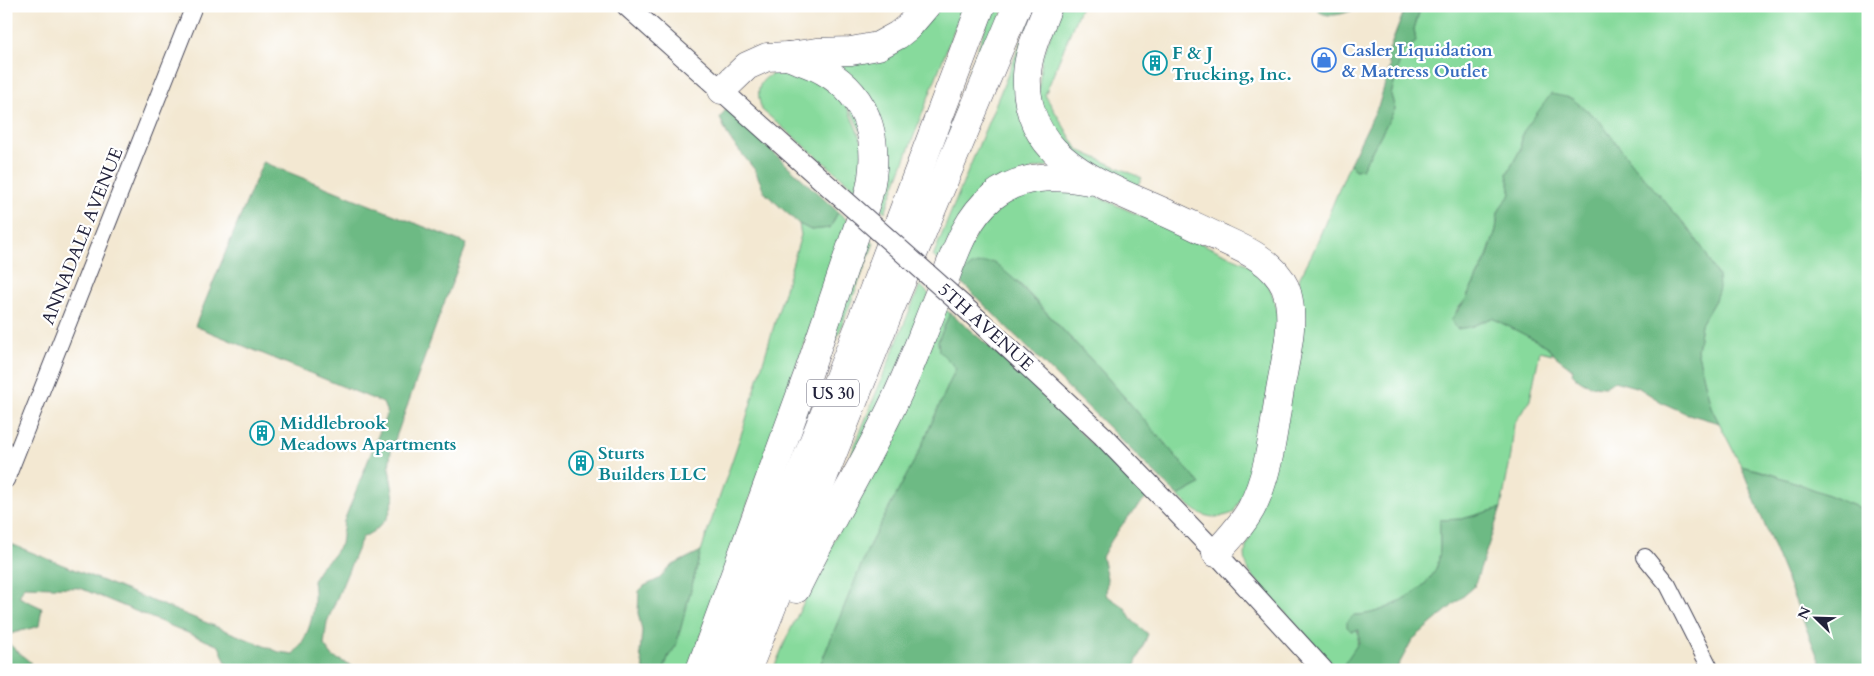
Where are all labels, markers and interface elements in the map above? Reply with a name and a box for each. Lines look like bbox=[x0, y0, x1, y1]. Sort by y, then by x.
place label: Casler Liquidation & Mattress Outlet bbox=[1342, 38, 1493, 84]
place label: F & J Trucking, Inc. bbox=[1172, 41, 1292, 87]
shop icon: Casler Liquidation & Mattress Outlet bbox=[1311, 47, 1337, 73]
building icon: F & J Trucking, Inc. bbox=[1142, 50, 1168, 76]
street label: ANNADALE AVENUE bbox=[35, 144, 129, 328]
street label: 5TH AVENUE bbox=[932, 278, 1039, 377]
road number: US 30 bbox=[807, 379, 859, 406]
place label: Middlebrook Meadows Apartments bbox=[280, 411, 457, 457]
building icon: Middlebrook Meadows Apartments bbox=[249, 420, 275, 446]
place label: Sturts Builders LLC bbox=[598, 441, 707, 487]
building icon: Sturts Builders LLC bbox=[568, 450, 594, 476]
north arrow bbox=[1792, 594, 1842, 644]
text: N bbox=[1793, 604, 1816, 622]

